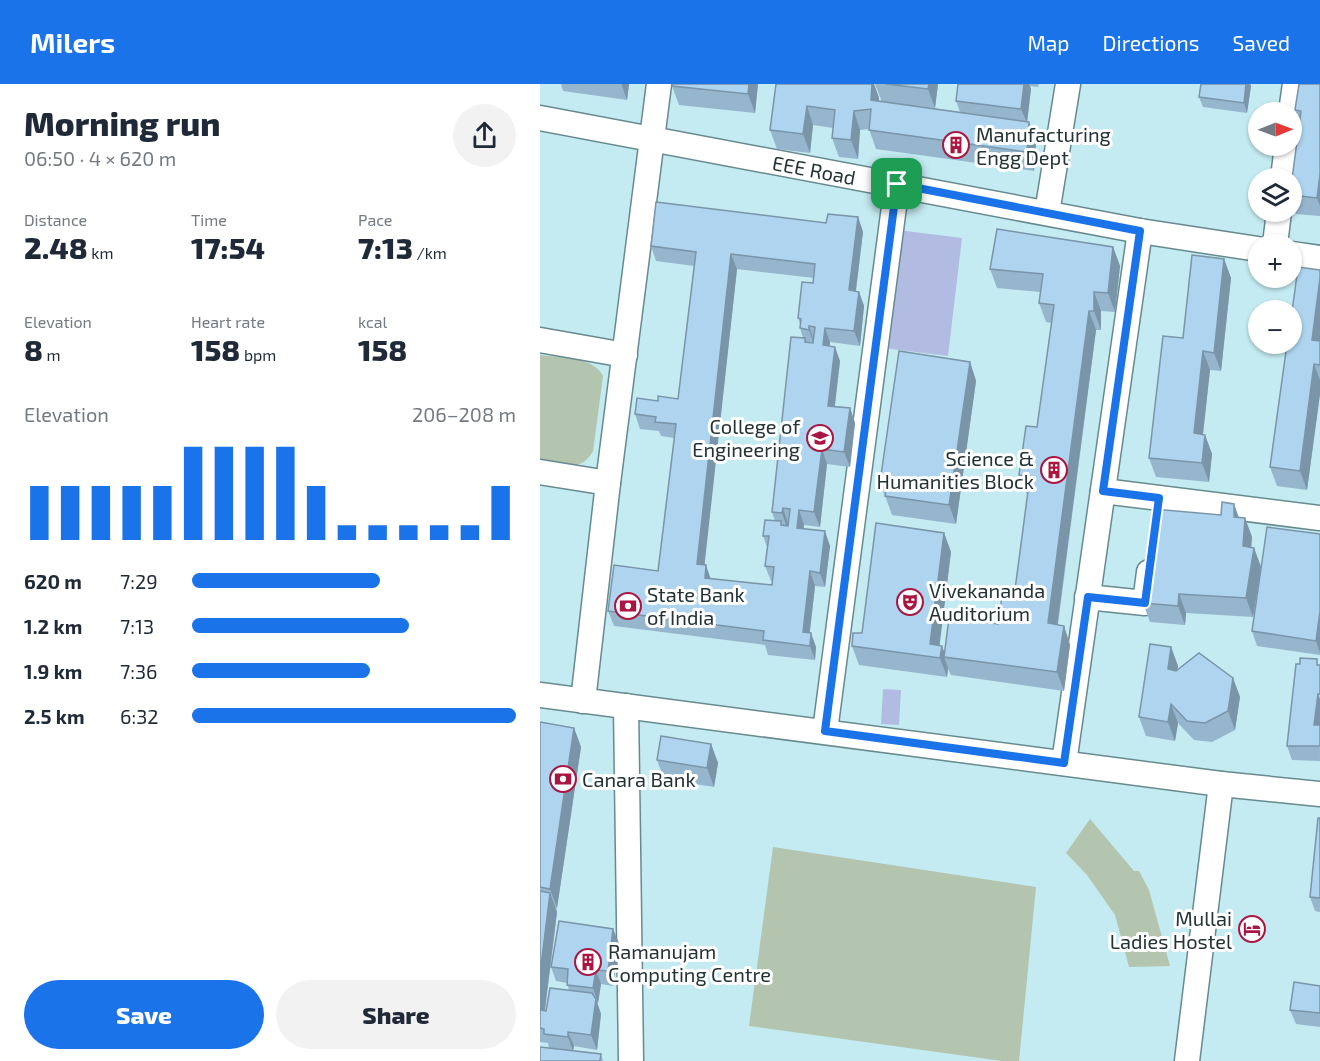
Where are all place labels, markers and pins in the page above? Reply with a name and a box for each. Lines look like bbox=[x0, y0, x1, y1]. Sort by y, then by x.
place label: Manufacturing Engg Dept bbox=[976, 122, 1111, 169]
building icon: Manufacturing Engg Dept bbox=[941, 130, 971, 160]
pin bbox=[871, 158, 922, 209]
place label: College of Engineering bbox=[692, 414, 800, 461]
school or university icon: College of Engineering bbox=[805, 423, 835, 453]
place label: Science & Humanities Block bbox=[877, 446, 1034, 493]
building icon: Science & Humanities Block bbox=[1039, 455, 1069, 485]
place label: Vivekananda Auditorium bbox=[929, 578, 1045, 625]
place label: State Bank of India bbox=[647, 582, 745, 629]
theatre icon: Vivekananda Auditorium bbox=[895, 587, 925, 617]
bank icon: State Bank of India bbox=[613, 591, 643, 621]
bank icon: Canara Bank bbox=[548, 764, 578, 794]
place label: Canara Bank bbox=[582, 767, 696, 791]
place label: Mullai Ladies Hostel bbox=[1110, 906, 1232, 953]
hotel icon: Mullai Ladies Hostel bbox=[1237, 914, 1267, 944]
place label: Ramanujam Computing Centre bbox=[608, 939, 771, 986]
building icon: Ramanujam Computing Centre bbox=[573, 947, 603, 977]

